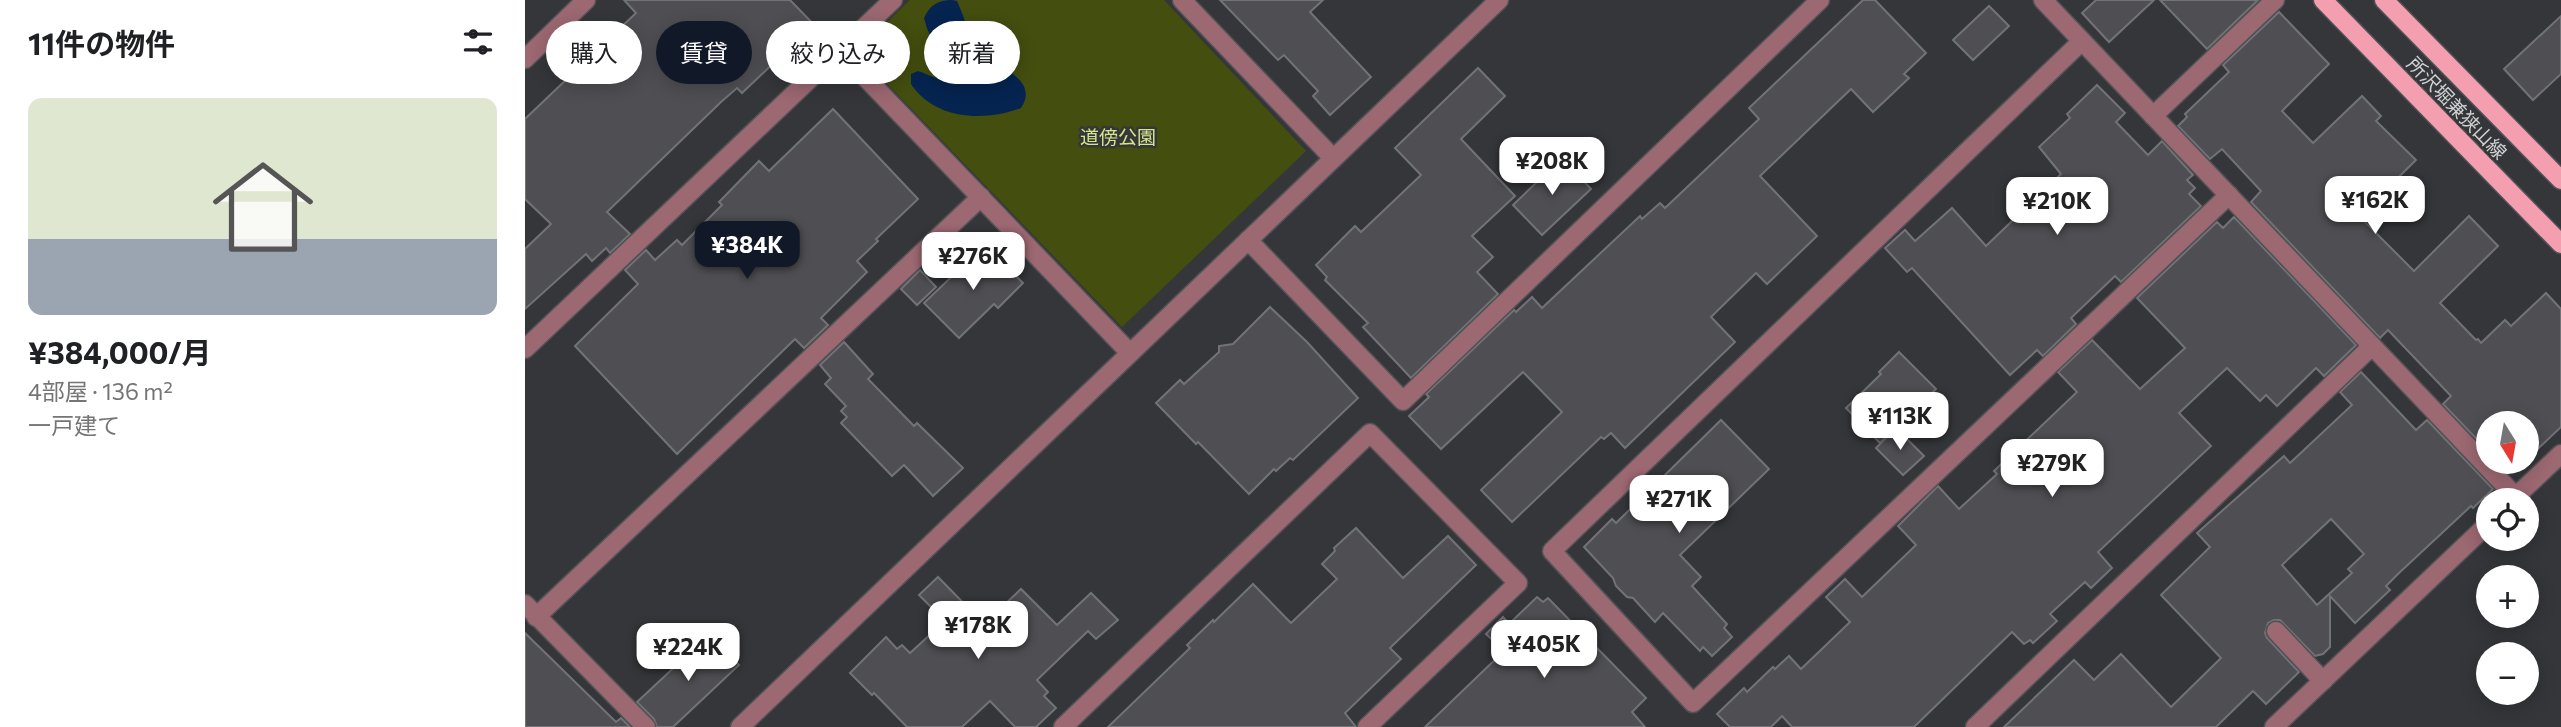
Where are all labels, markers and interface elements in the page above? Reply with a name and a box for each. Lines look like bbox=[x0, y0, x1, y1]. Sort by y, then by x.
chip: 購入 bbox=[546, 21, 642, 84]
chip: 賃貸 bbox=[656, 21, 752, 84]
chip: 絞り込み bbox=[766, 21, 910, 84]
chip: 新着 bbox=[924, 21, 1020, 84]
icon: filters bbox=[459, 23, 497, 61]
text: 11件の物件 bbox=[28, 24, 175, 61]
street label: 所沢堀兼狭山線 bbox=[2403, 52, 2512, 163]
park label: 道傍公園 bbox=[1080, 125, 1156, 148]
pin: ¥208K bbox=[1503, 138, 1601, 197]
icon: home bbox=[200, 144, 326, 270]
text: ¥208K bbox=[1515, 146, 1589, 174]
pin: ¥162K bbox=[2326, 176, 2424, 236]
pin: ¥210K bbox=[2008, 177, 2106, 237]
text: ¥162K bbox=[2341, 185, 2409, 213]
text: ¥210K bbox=[2022, 186, 2092, 214]
pin: ¥384K bbox=[698, 222, 796, 281]
text: ¥384K bbox=[711, 230, 783, 258]
pin: ¥276K bbox=[924, 232, 1022, 292]
text: ¥276K bbox=[938, 241, 1008, 269]
text: ¥384,000/月 bbox=[28, 333, 212, 370]
text: 4部屋 · 136 m² bbox=[28, 377, 173, 405]
pin: ¥113K bbox=[1851, 392, 1949, 452]
text: ¥113K bbox=[1868, 401, 1933, 429]
text: 一戸建て bbox=[28, 411, 120, 439]
north arrow bbox=[2476, 411, 2539, 474]
map controls bbox=[2476, 411, 2539, 705]
pin: ¥279K bbox=[2003, 440, 2101, 499]
text: ¥279K bbox=[2017, 448, 2087, 476]
pin: ¥271K bbox=[1630, 476, 1728, 535]
text: ¥271K bbox=[1646, 484, 1712, 512]
button: locate bbox=[2476, 488, 2539, 551]
button: + bbox=[2476, 565, 2539, 628]
pin: ¥178K bbox=[929, 602, 1027, 661]
text: ¥178K bbox=[944, 610, 1012, 638]
pin: ¥405K bbox=[1495, 620, 1593, 680]
pin: ¥224K bbox=[639, 624, 737, 683]
text: ¥405K bbox=[1507, 629, 1581, 657]
text: ¥224K bbox=[653, 632, 723, 660]
button: − bbox=[2476, 642, 2539, 705]

